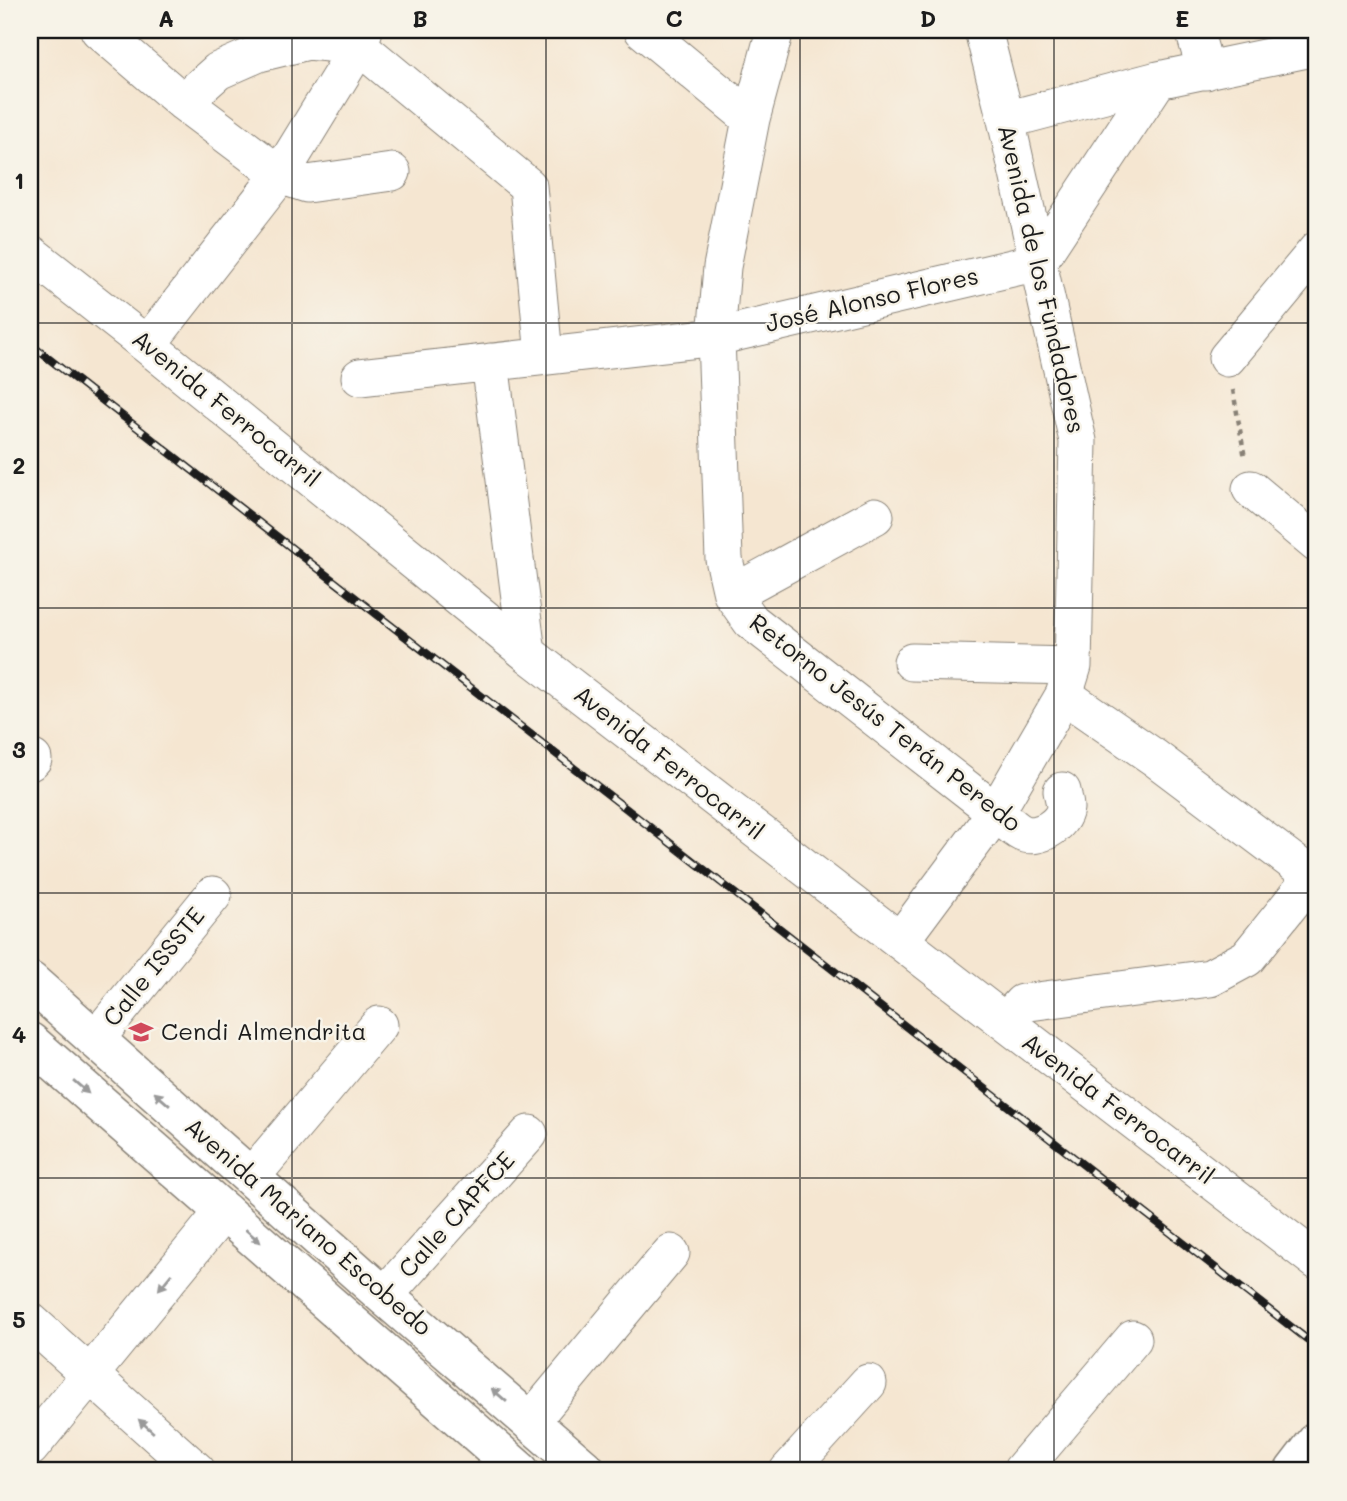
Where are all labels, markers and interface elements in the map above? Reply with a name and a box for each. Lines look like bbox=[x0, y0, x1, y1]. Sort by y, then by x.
text: A bbox=[158, 3, 174, 33]
text: B bbox=[412, 3, 428, 33]
text: C bbox=[665, 3, 683, 33]
text: D bbox=[920, 3, 936, 33]
text: E bbox=[1175, 3, 1189, 33]
street label: Avenida de los Fundadores bbox=[992, 121, 1093, 436]
text: 1 bbox=[14, 165, 24, 195]
street label: José Alonso Flores bbox=[762, 259, 981, 338]
street label: Avenida Ferrocarril bbox=[127, 322, 327, 493]
text: 2 bbox=[13, 450, 25, 480]
street label: Retorno Jesús Terán Peredo bbox=[744, 606, 1028, 838]
street label: Avenida Ferrocarril bbox=[568, 678, 771, 846]
text: 3 bbox=[12, 734, 26, 764]
street label: Calle ISSSTE bbox=[95, 900, 210, 1032]
place label: Cendi Almendrita bbox=[161, 1015, 367, 1046]
school or university icon: Cendi Almendrita bbox=[127, 1018, 155, 1046]
text: 4 bbox=[12, 1019, 26, 1049]
street label: Avenida Ferrocarril bbox=[1016, 1025, 1221, 1190]
one-way arrow bbox=[72, 1079, 90, 1095]
one-way arrow bbox=[153, 1091, 171, 1107]
street label: Avenida Mariano Escobedo bbox=[179, 1110, 439, 1342]
street label: Calle CAPFCE bbox=[391, 1144, 521, 1284]
one-way arrow bbox=[244, 1228, 262, 1244]
one-way arrow bbox=[158, 1274, 173, 1291]
text: 5 bbox=[12, 1304, 26, 1334]
one-way arrow bbox=[490, 1388, 507, 1403]
one-way arrow bbox=[137, 1418, 155, 1434]

